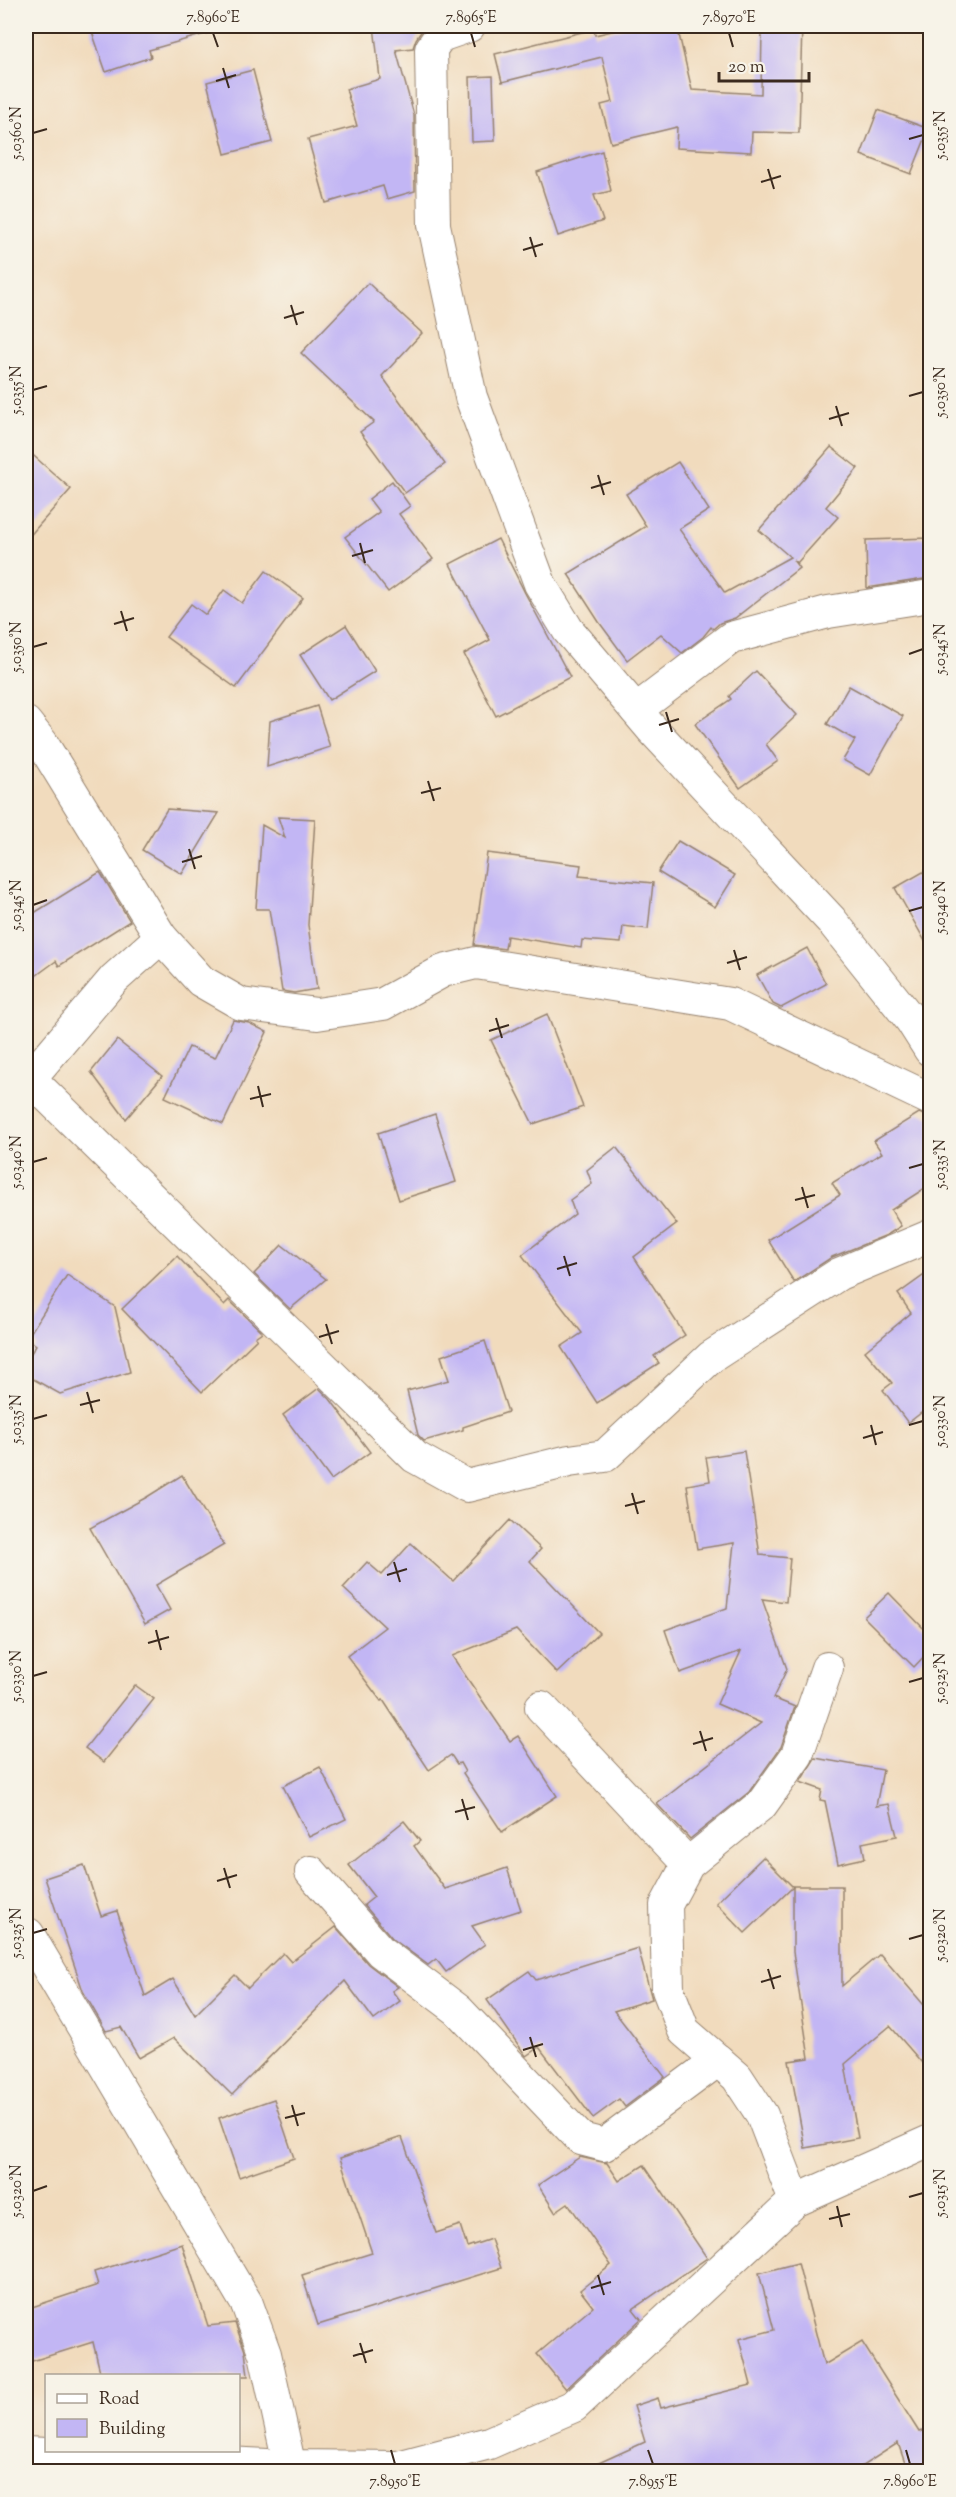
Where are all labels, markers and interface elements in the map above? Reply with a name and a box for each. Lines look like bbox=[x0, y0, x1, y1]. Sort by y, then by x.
text: 7.8960°E bbox=[186, 8, 240, 29]
text: 7.8965°E bbox=[446, 8, 496, 29]
text: 7.8970°E bbox=[702, 8, 756, 29]
scale bar bbox=[719, 45, 809, 83]
text: 20 m bbox=[728, 55, 765, 81]
text: 5.0360°N bbox=[7, 106, 28, 161]
text: 5.0355°N bbox=[931, 111, 952, 160]
text: 5.0355°N bbox=[7, 366, 28, 415]
text: 5.0350°N bbox=[931, 366, 952, 419]
text: 5.0350°N bbox=[7, 621, 28, 674]
text: 5.0345°N bbox=[931, 623, 952, 676]
text: 5.0345°N bbox=[7, 879, 28, 932]
text: 5.0340°N bbox=[931, 880, 952, 935]
text: 5.0340°N bbox=[7, 1135, 28, 1190]
text: 5.0335°N bbox=[931, 1139, 952, 1190]
text: 5.0335°N bbox=[7, 1394, 28, 1445]
text: 5.0330°N bbox=[931, 1395, 952, 1448]
text: 5.0330°N bbox=[7, 1650, 28, 1703]
text: 5.0325°N bbox=[931, 1653, 952, 1704]
text: 5.0325°N bbox=[7, 1908, 28, 1959]
text: 5.0320°N bbox=[931, 1908, 952, 1963]
text: 5.0320°N bbox=[7, 2164, 28, 2219]
text: 5.0315°N bbox=[931, 2169, 952, 2218]
legend bbox=[45, 2374, 240, 2452]
text: Road bbox=[99, 2387, 139, 2413]
text: Building bbox=[99, 2417, 165, 2443]
text: 7.8950°E bbox=[369, 2472, 421, 2493]
text: 7.8955°E bbox=[629, 2472, 677, 2493]
text: 7.8960°E bbox=[883, 2472, 937, 2493]

